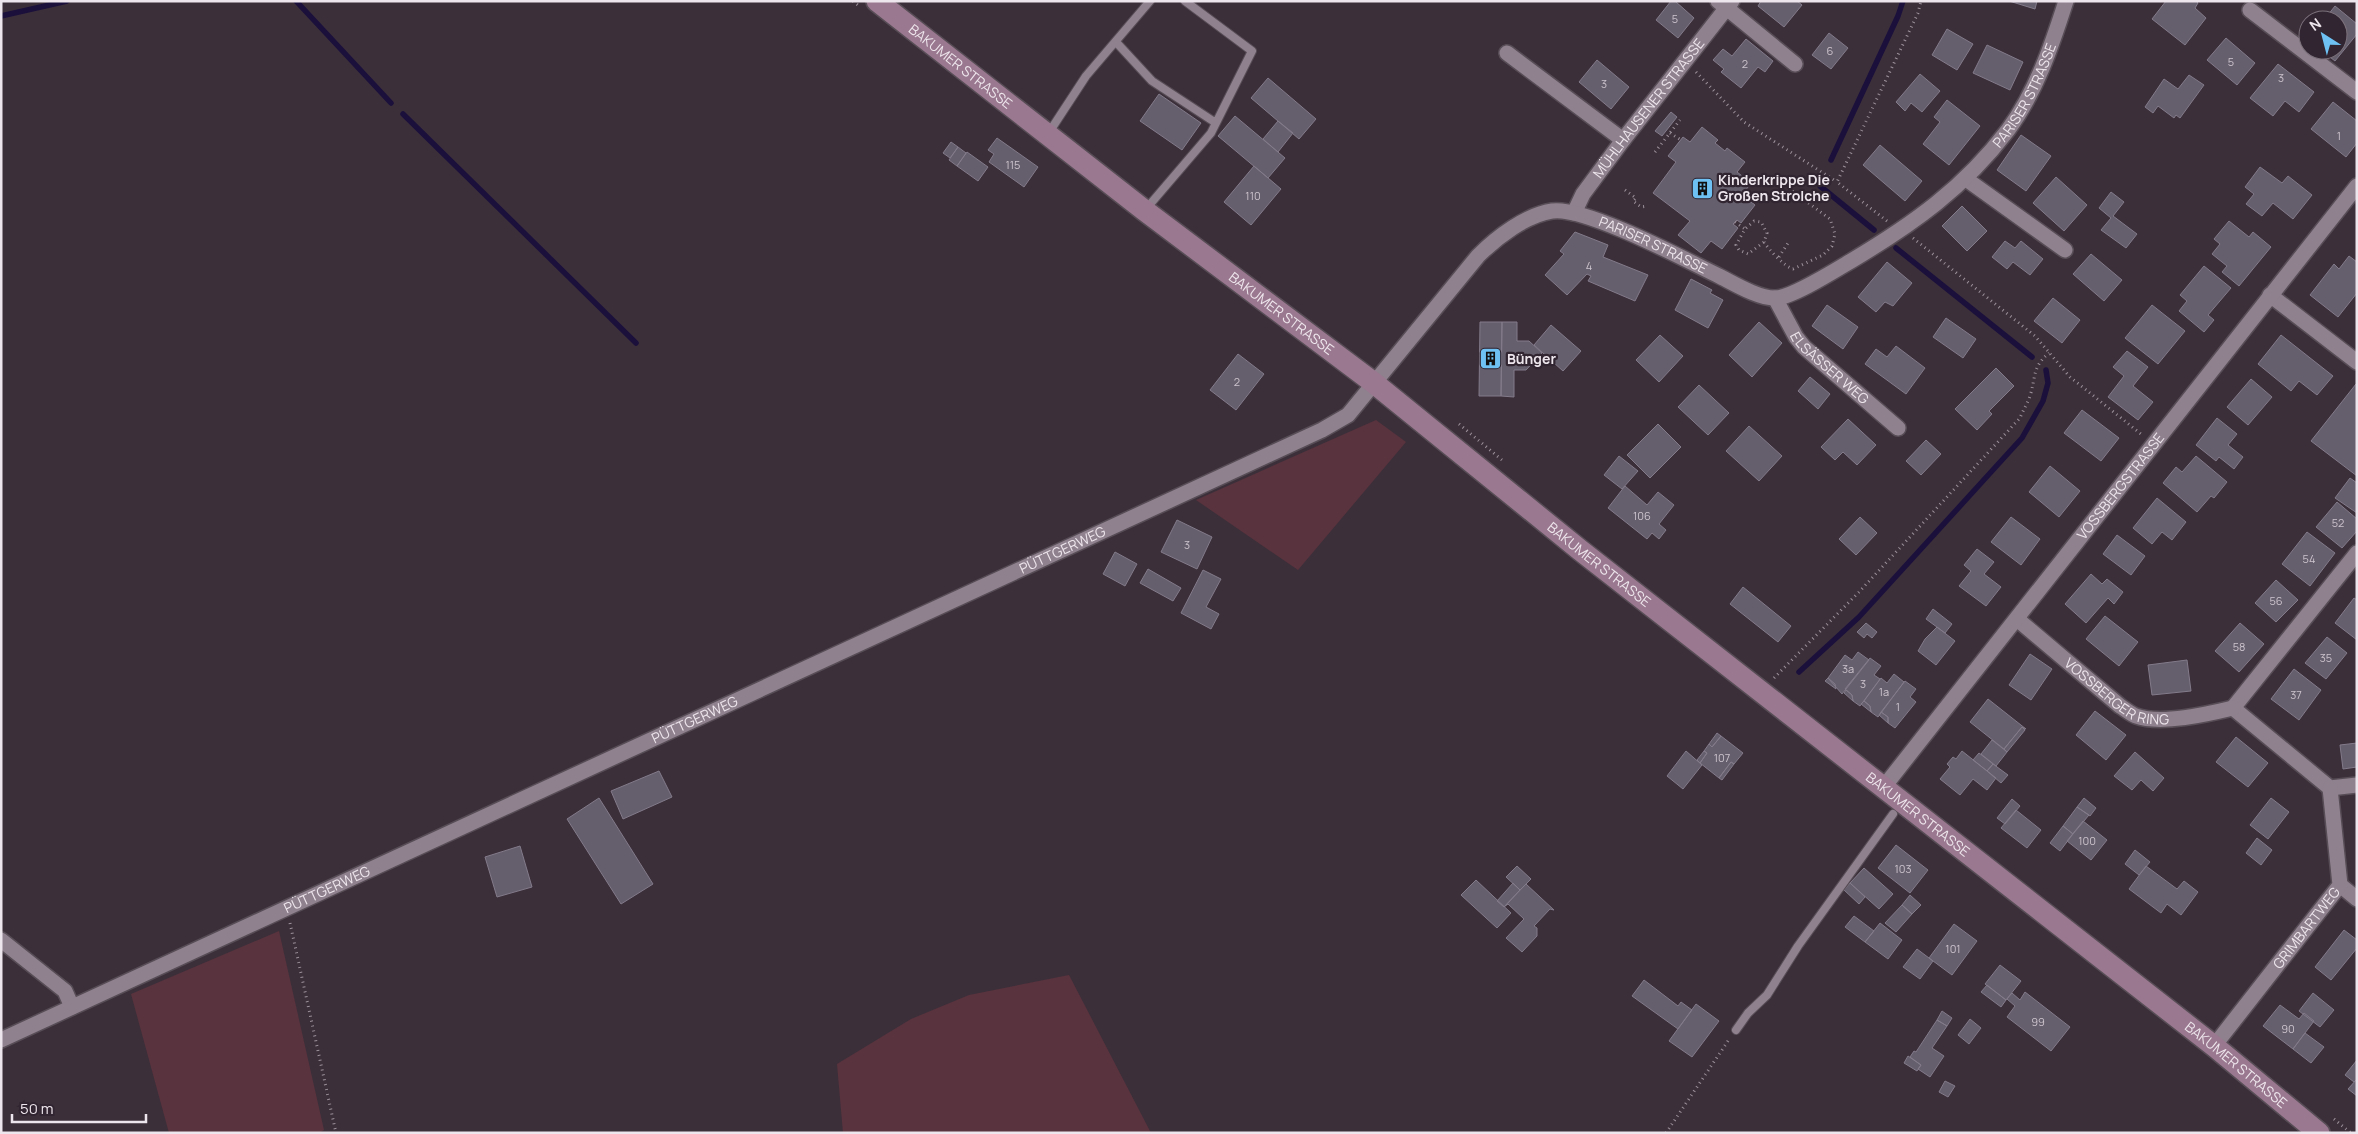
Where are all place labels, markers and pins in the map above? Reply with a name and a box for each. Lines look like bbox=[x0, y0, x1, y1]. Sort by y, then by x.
place label: Kinderkrippe Die Großen Strolche bbox=[1718, 170, 1830, 205]
building icon: Kinderkrippe Die Großen Strolche bbox=[1690, 176, 1714, 200]
building icon: Bünger bbox=[1479, 347, 1503, 371]
place label: Bünger bbox=[1507, 349, 1556, 368]

